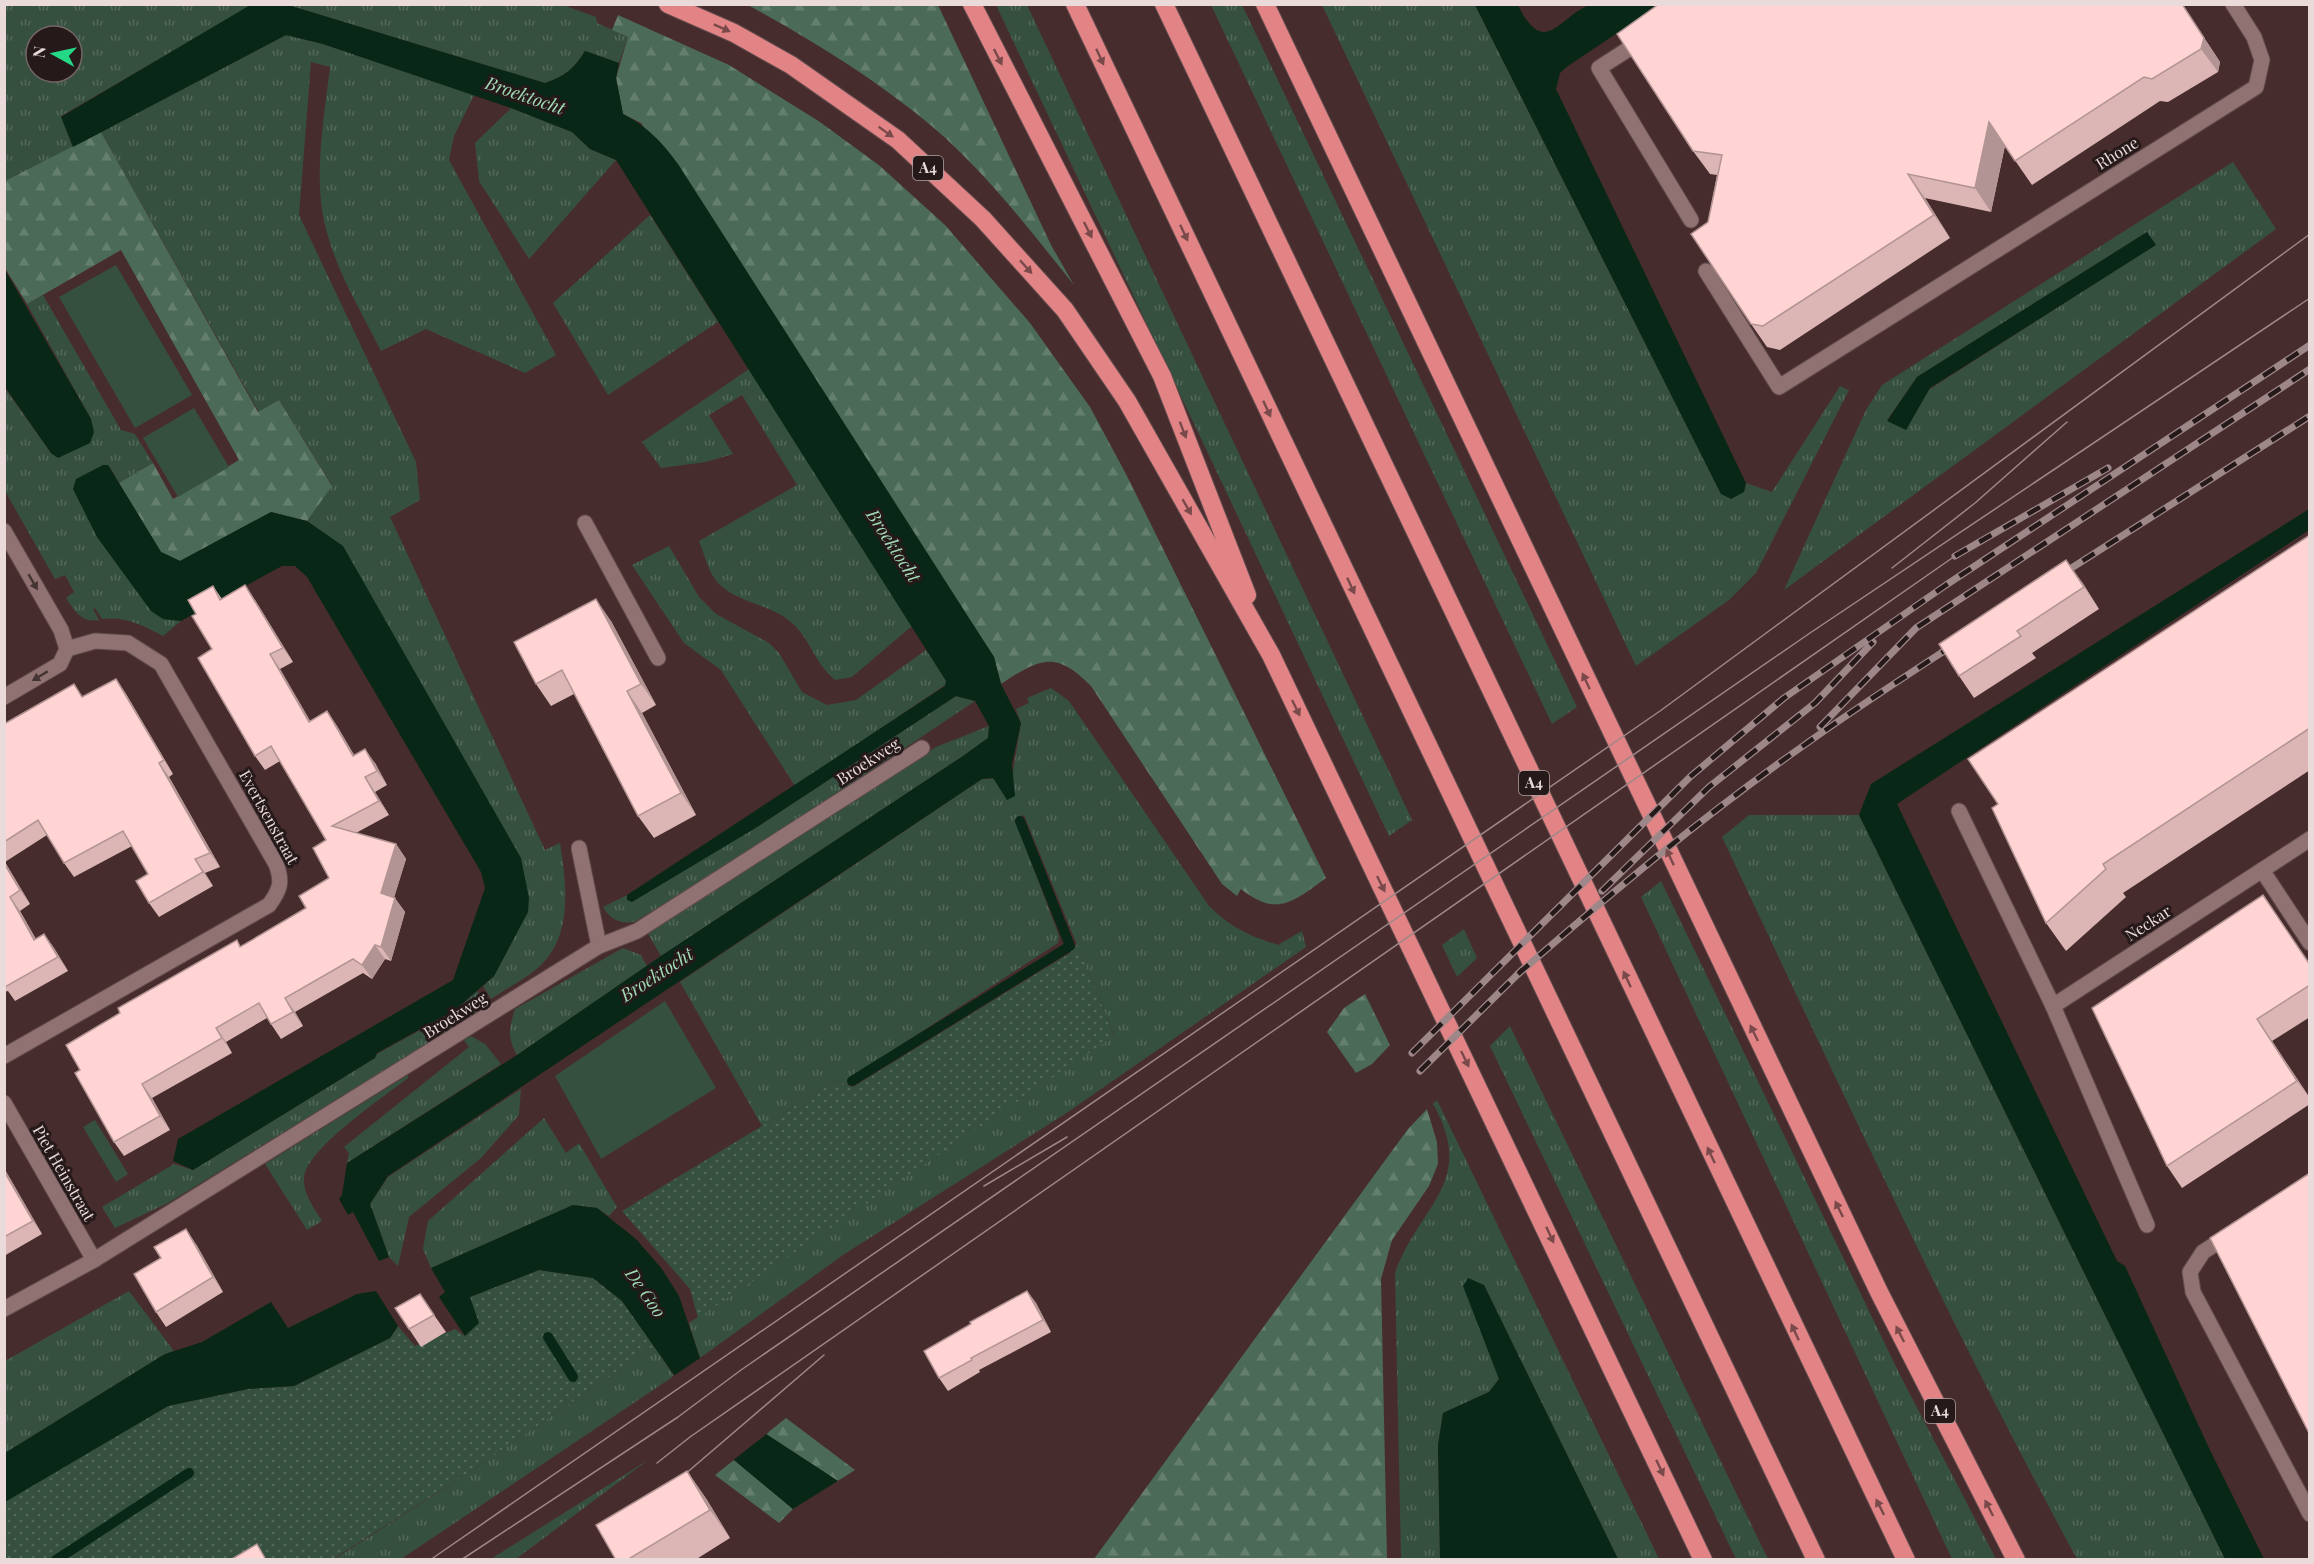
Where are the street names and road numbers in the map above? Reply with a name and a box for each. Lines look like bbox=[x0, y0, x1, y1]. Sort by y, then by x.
street label: Rhone bbox=[2092, 131, 2142, 174]
road number: A4 bbox=[913, 156, 943, 180]
street label: Broekweg bbox=[832, 732, 904, 789]
street label: Evertsenstraat bbox=[235, 766, 304, 868]
road number: A4 bbox=[1519, 771, 1549, 795]
street label: Neckar bbox=[2121, 900, 2175, 945]
street label: Broekweg bbox=[419, 987, 491, 1042]
street label: Piet Heinstraat bbox=[29, 1121, 100, 1225]
road number: A4 bbox=[1925, 1399, 1955, 1423]

